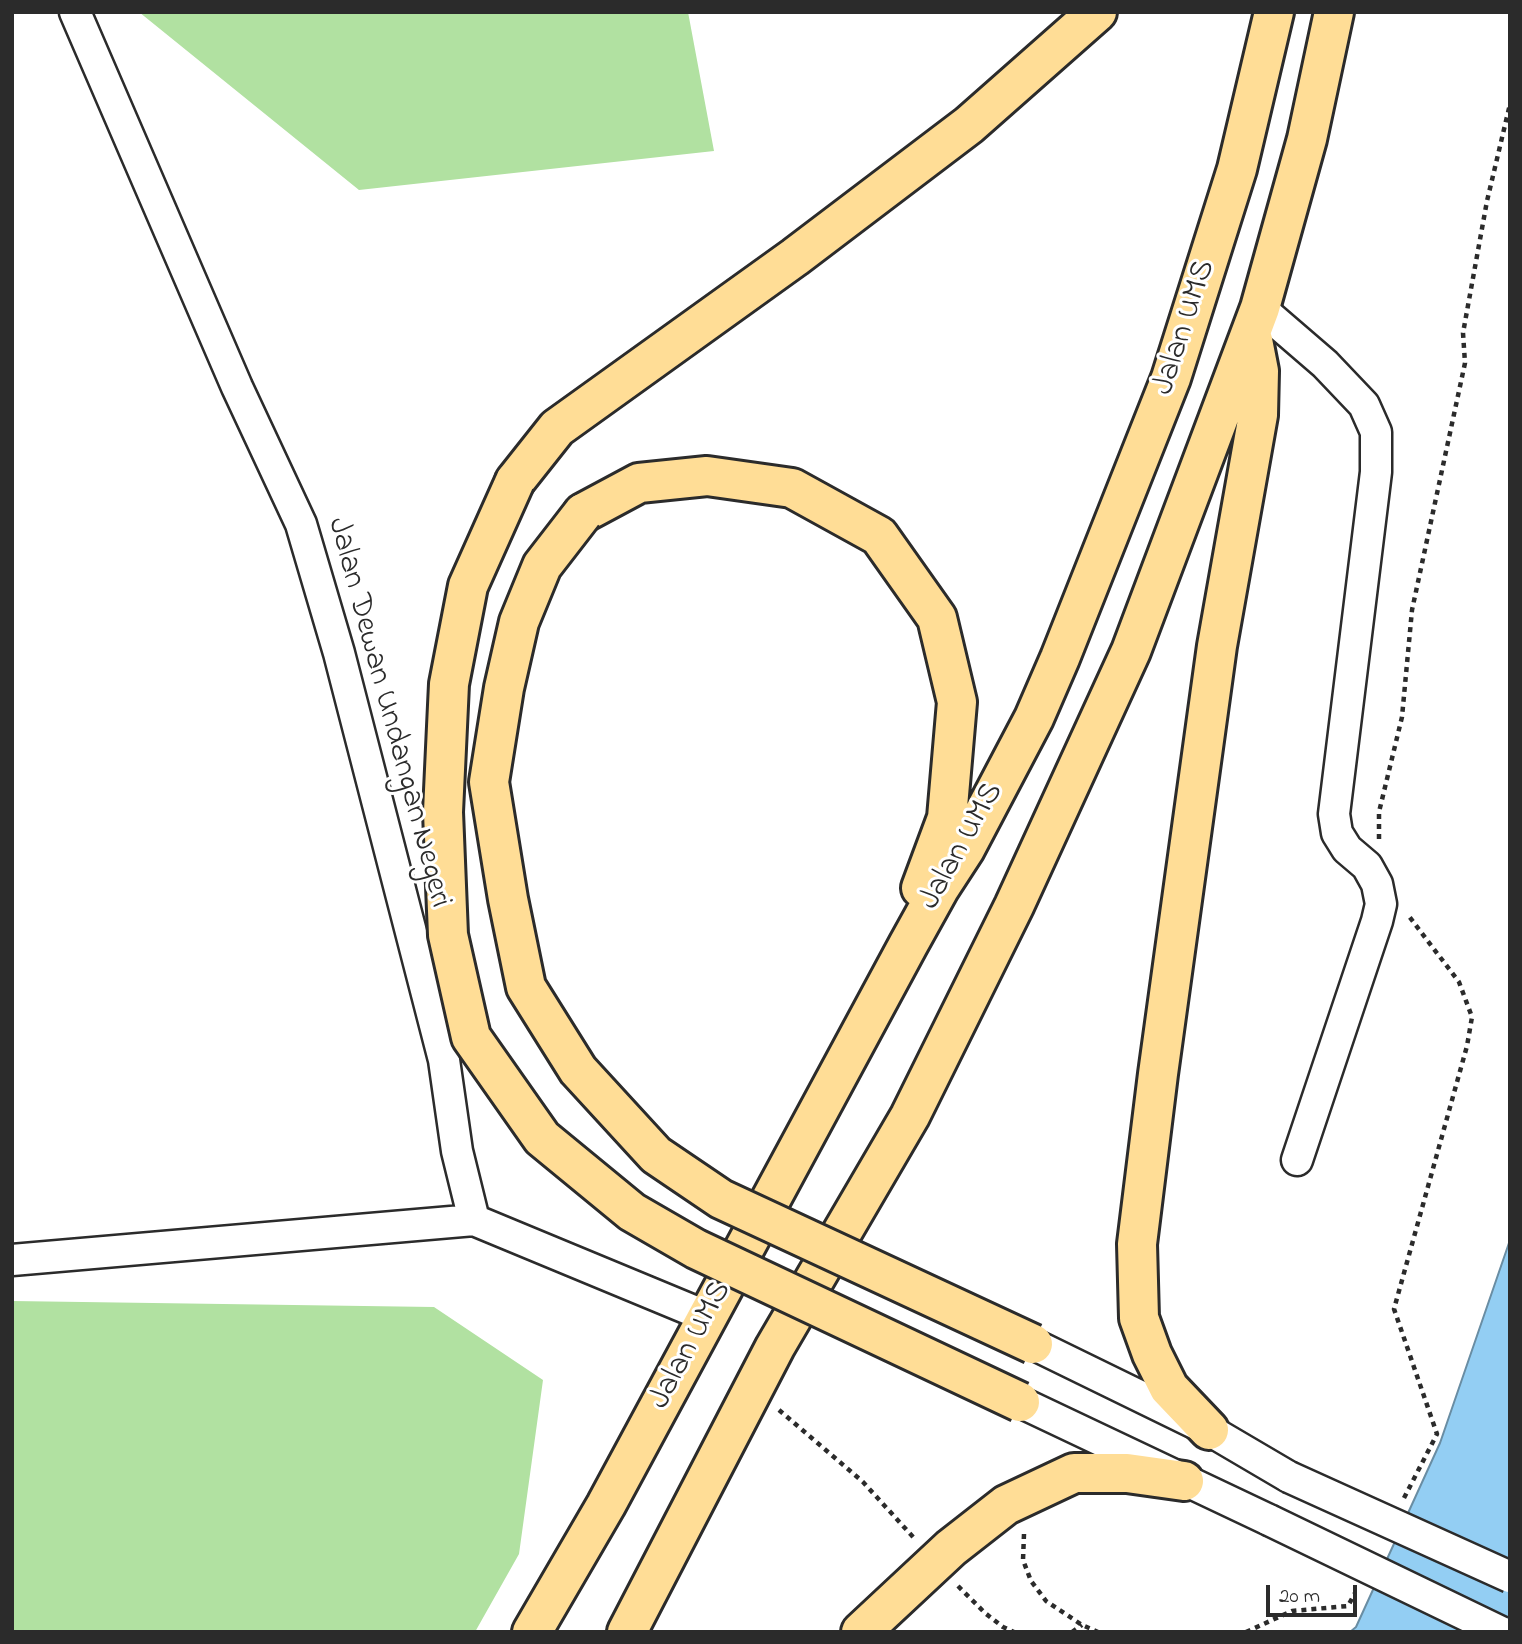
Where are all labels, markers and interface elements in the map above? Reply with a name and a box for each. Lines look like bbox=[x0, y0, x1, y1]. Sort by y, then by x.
street label: Jalan UMS bbox=[1146, 256, 1226, 400]
street label: Jalan Dewan Undangan Negeri bbox=[316, 514, 458, 912]
street label: Jalan UMS bbox=[912, 777, 1014, 917]
street label: Jalan UMS bbox=[642, 1275, 742, 1417]
scale bar bbox=[1270, 1570, 1361, 1614]
text: 20 m bbox=[1279, 1582, 1320, 1612]

